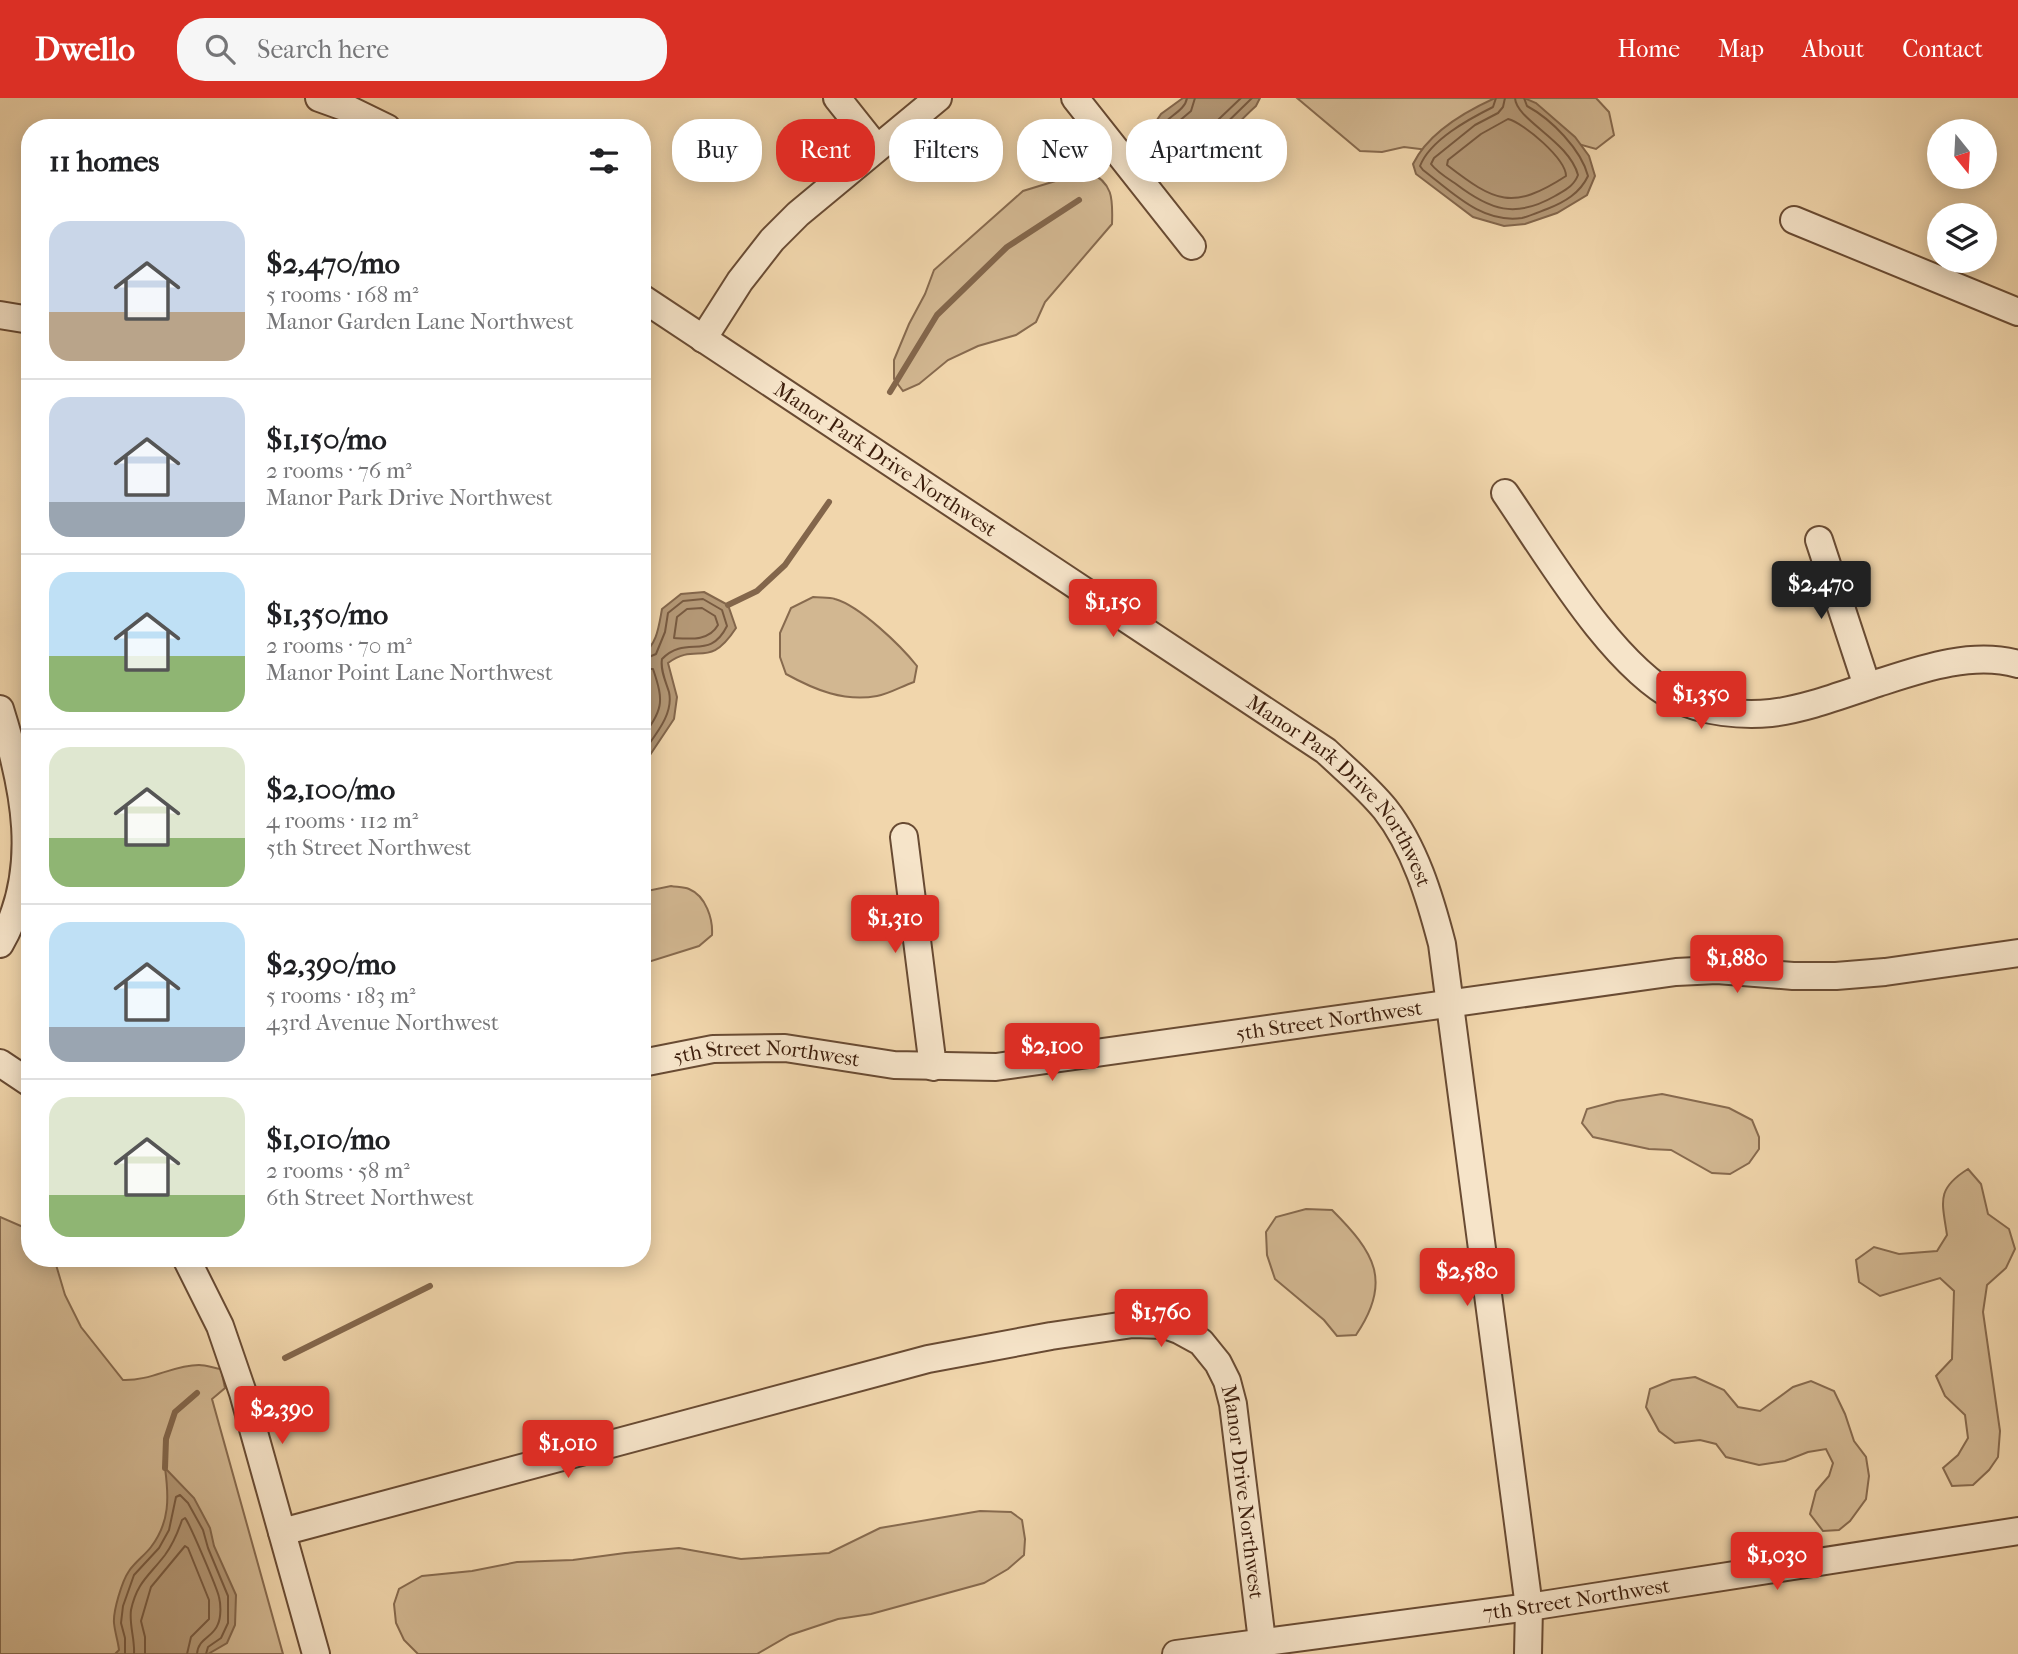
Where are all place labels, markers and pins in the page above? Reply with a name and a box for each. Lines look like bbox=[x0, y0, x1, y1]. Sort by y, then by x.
pin: $2,470 bbox=[1764, 561, 1878, 621]
pin: $1,150 bbox=[1056, 580, 1170, 639]
pin: $1,350 bbox=[1644, 672, 1758, 731]
pin: $1,310 bbox=[838, 896, 952, 955]
pin: $1,880 bbox=[1680, 936, 1794, 995]
pin: $2,100 bbox=[995, 1024, 1109, 1083]
pin: $2,580 bbox=[1410, 1248, 1524, 1308]
pin: $1,760 bbox=[1104, 1290, 1218, 1349]
pin: $2,390 bbox=[225, 1386, 339, 1446]
pin: $1,010 bbox=[511, 1420, 625, 1480]
pin: $1,030 bbox=[1720, 1532, 1834, 1592]

